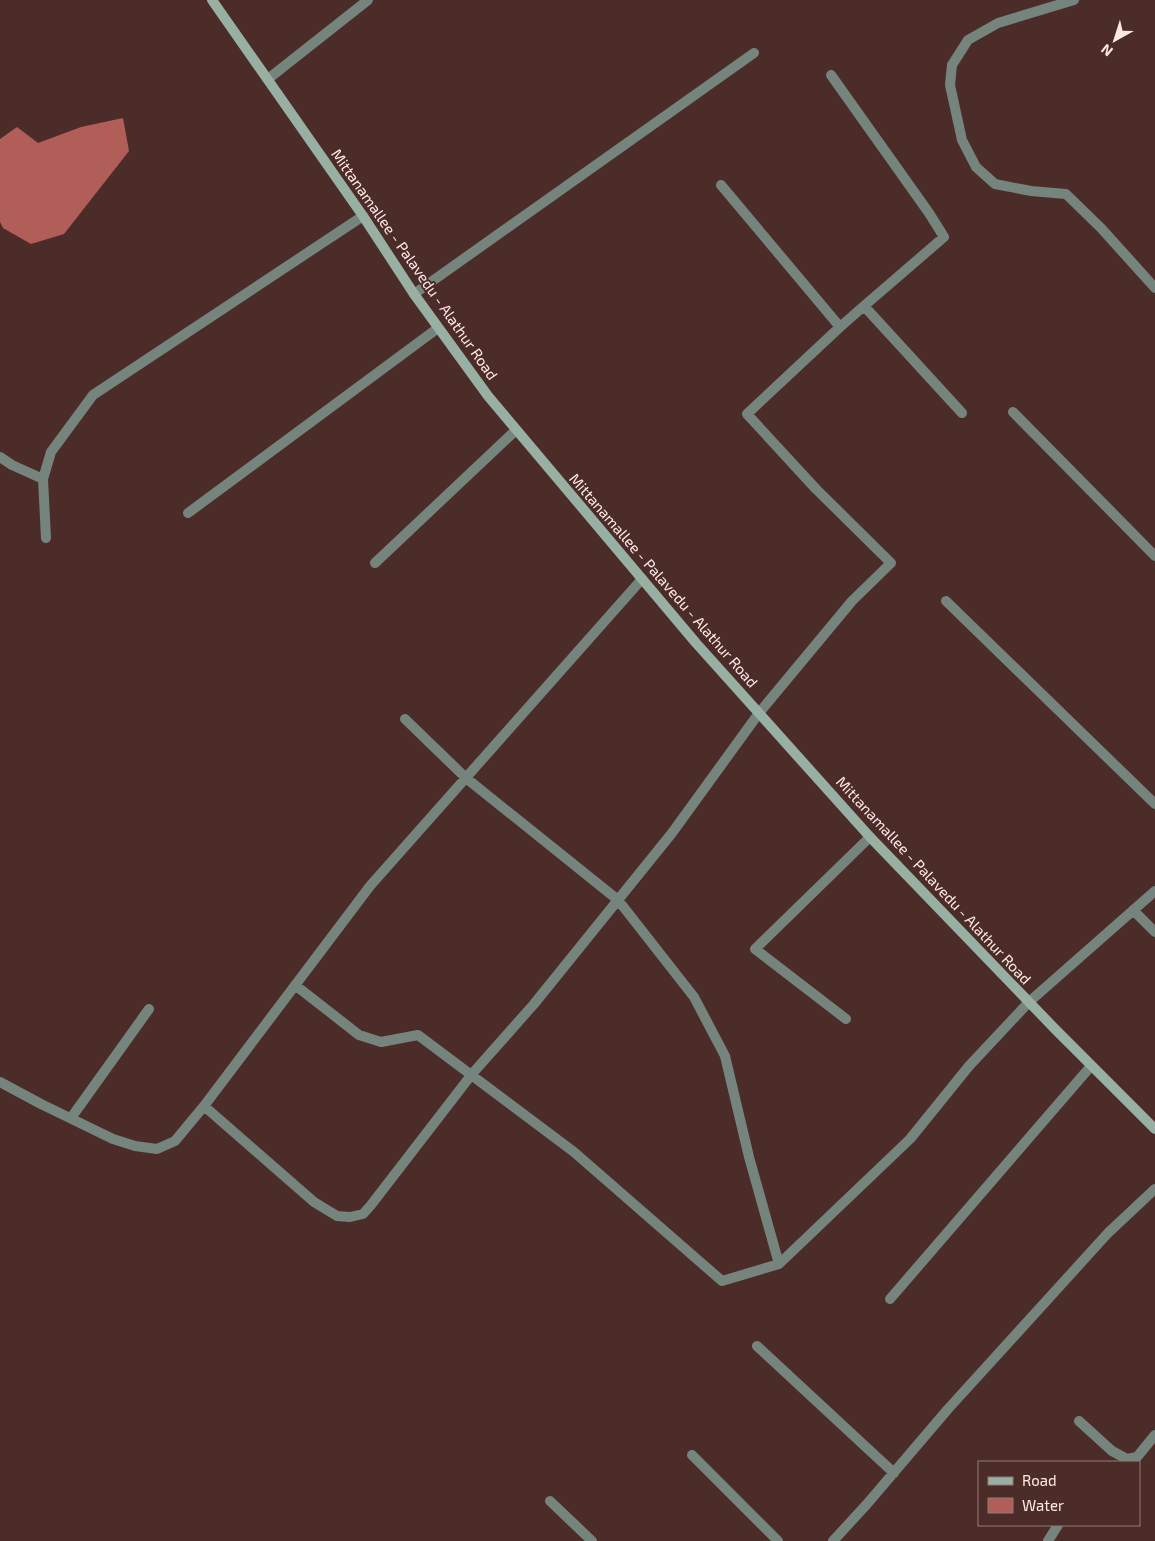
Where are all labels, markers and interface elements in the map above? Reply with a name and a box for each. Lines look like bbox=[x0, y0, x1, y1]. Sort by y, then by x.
north arrow bbox=[1090, 15, 1140, 65]
text: N bbox=[1097, 41, 1116, 60]
street label: Mittanamallee - Palavedu - Alathur Road bbox=[328, 145, 502, 383]
street label: Mittanamallee - Palavedu - Alathur Road bbox=[566, 469, 762, 691]
street label: Mittanamallee - Palavedu - Alathur Road bbox=[833, 772, 1035, 988]
legend bbox=[978, 1461, 1140, 1526]
text: Road bbox=[1022, 1471, 1057, 1489]
text: Water bbox=[1022, 1496, 1064, 1514]

